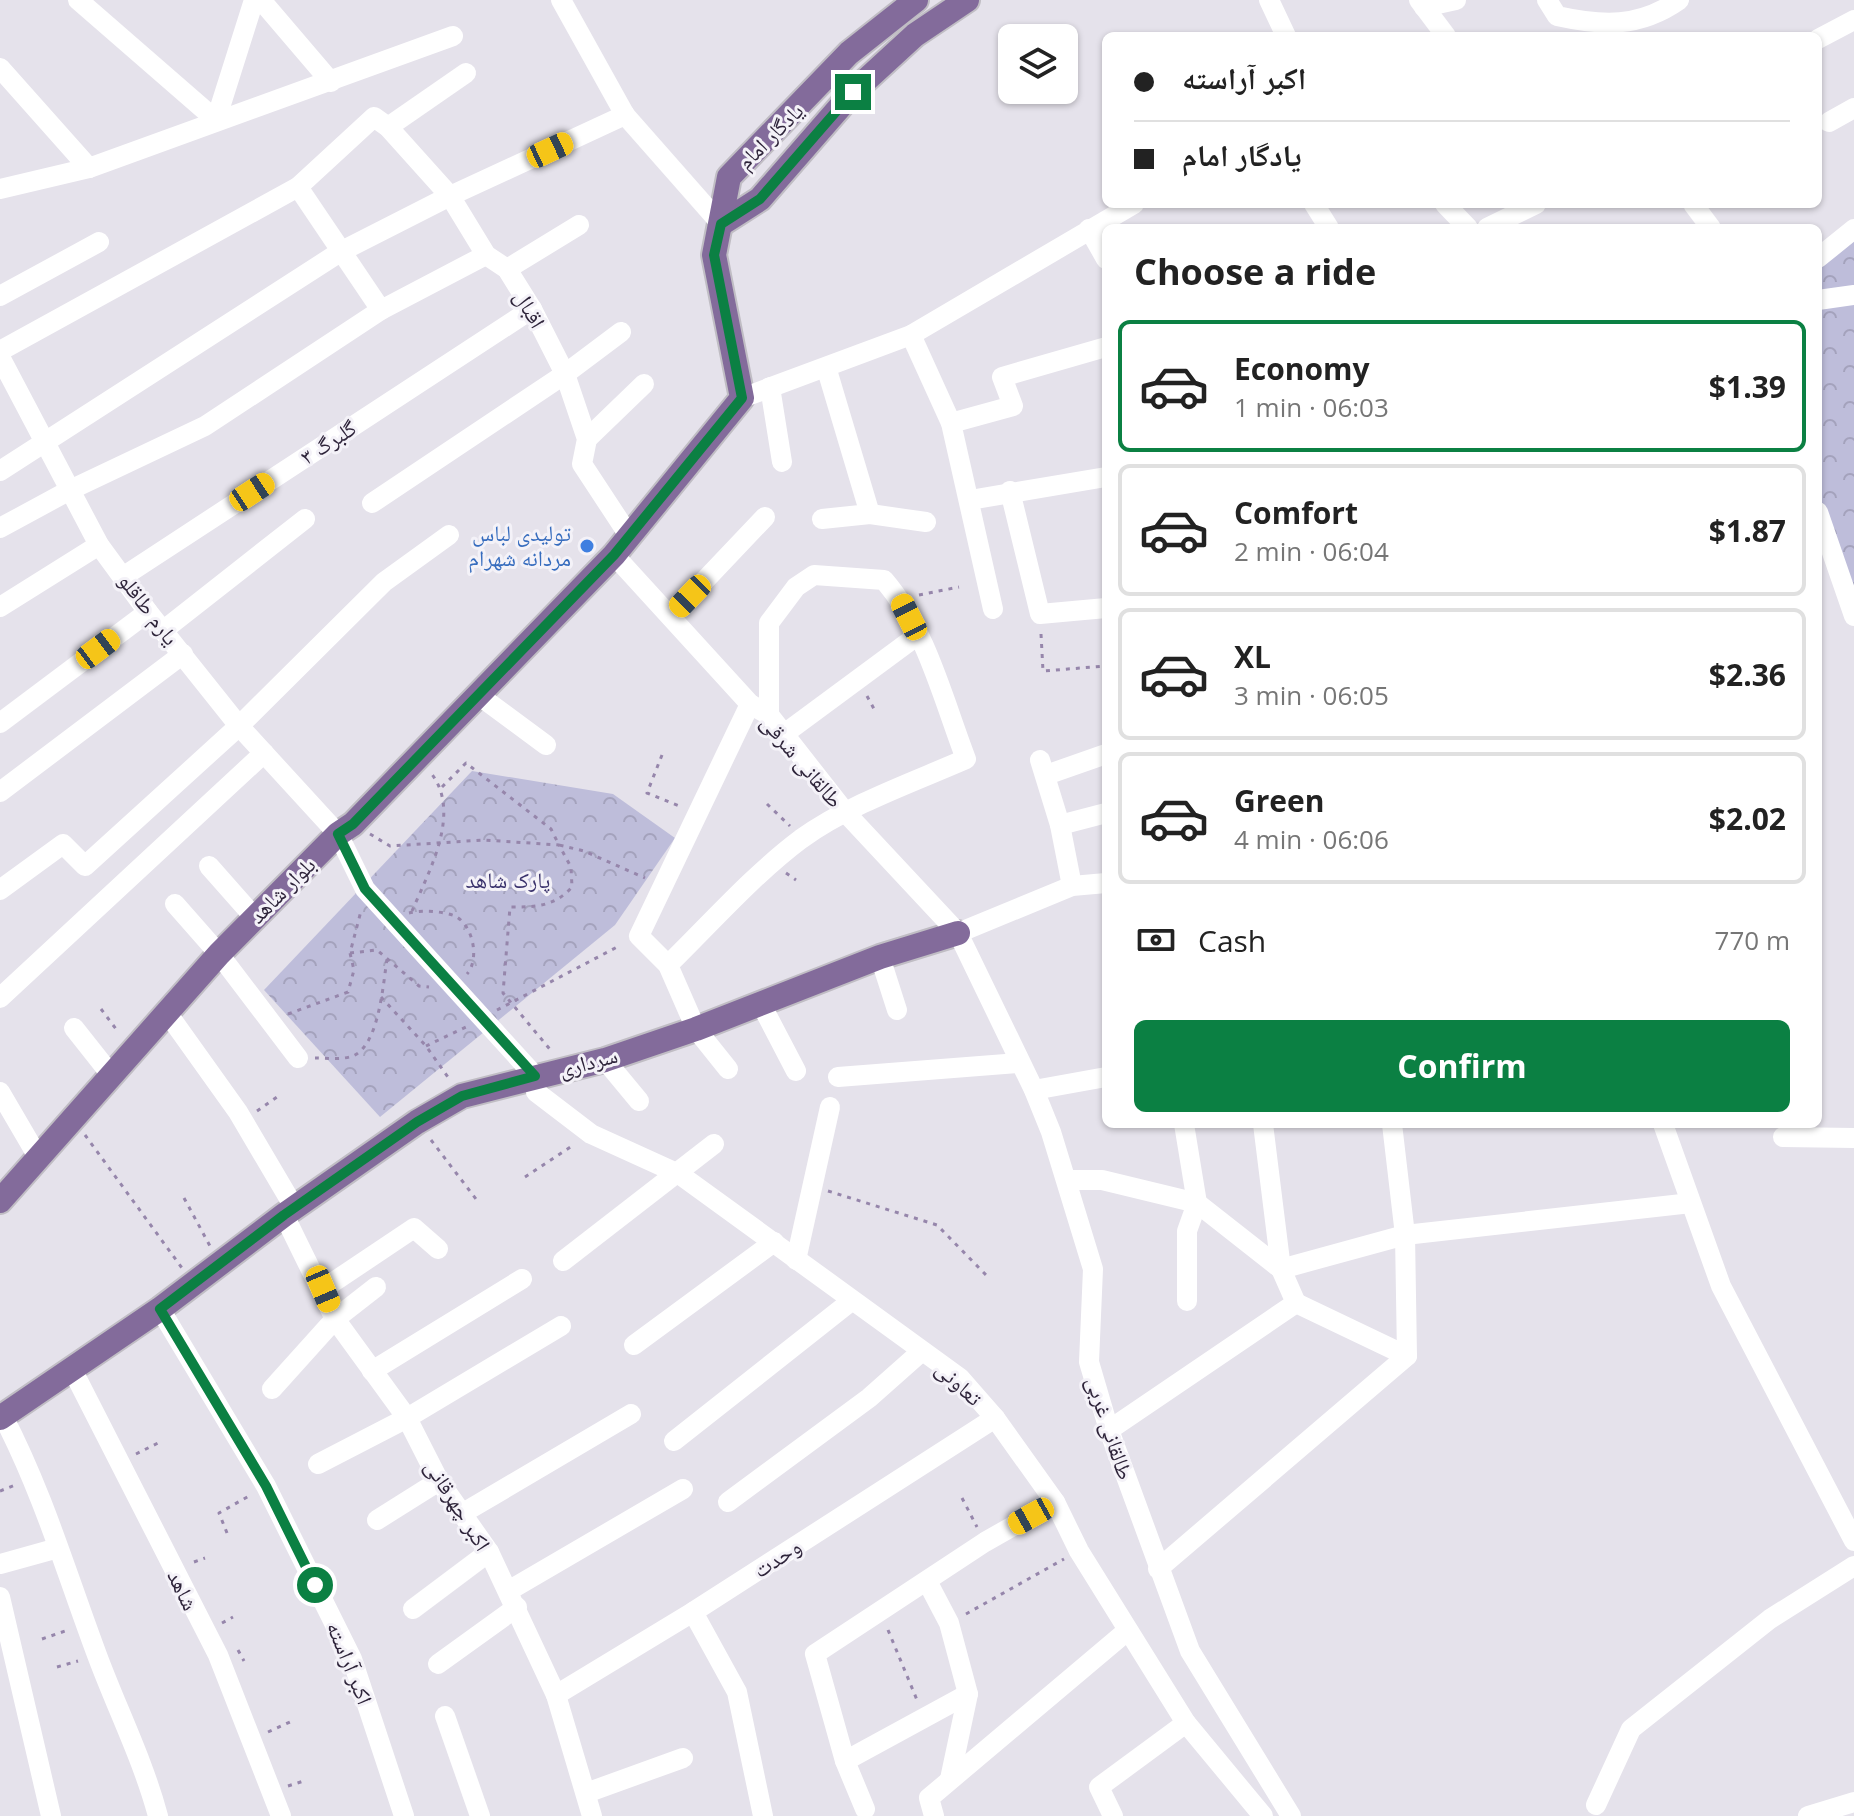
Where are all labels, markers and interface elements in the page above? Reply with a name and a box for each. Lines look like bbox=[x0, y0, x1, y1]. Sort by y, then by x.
map controls bbox=[998, 24, 1078, 104]
button: layers bbox=[998, 24, 1078, 104]
text: اکبر آراسته bbox=[1182, 57, 1306, 98]
route end bbox=[835, 74, 871, 110]
street label: یادگار امام bbox=[729, 95, 810, 176]
car bbox=[523, 129, 577, 171]
text: یادگار امام bbox=[1182, 134, 1301, 175]
text: Choose a ride bbox=[1134, 247, 1376, 296]
street label: اقبال bbox=[508, 284, 554, 333]
text: Economy bbox=[1234, 348, 1370, 389]
icon: car bbox=[1138, 350, 1210, 422]
text: $1.39 bbox=[1709, 366, 1786, 407]
text: 1 min · 06:03 bbox=[1234, 389, 1389, 425]
street label: گلبرگ ۳ bbox=[294, 412, 361, 470]
car bbox=[225, 469, 279, 515]
text: Comfort bbox=[1234, 492, 1358, 533]
icon: car bbox=[1138, 494, 1210, 566]
text: $1.87 bbox=[1709, 510, 1786, 551]
place label: تولیدی لباس مردانه شهرام bbox=[468, 517, 572, 573]
text: 2 min · 06:04 bbox=[1234, 533, 1389, 569]
marker: تولیدی لباس مردانه شهرام bbox=[578, 537, 596, 555]
street label: یارم طاقلو bbox=[112, 566, 187, 651]
car bbox=[665, 570, 715, 622]
car bbox=[887, 590, 931, 644]
car bbox=[72, 625, 124, 673]
text: XL bbox=[1234, 636, 1271, 677]
icon: car bbox=[1138, 638, 1210, 710]
text: $2.36 bbox=[1709, 654, 1786, 695]
text: 3 min · 06:05 bbox=[1234, 677, 1389, 713]
street label: طالقانی شرقی bbox=[755, 707, 851, 813]
text: Green bbox=[1234, 780, 1325, 821]
icon: car bbox=[1138, 782, 1210, 854]
text: $2.02 bbox=[1709, 798, 1786, 839]
text: 4 min · 06:06 bbox=[1234, 821, 1389, 857]
street label: بلوار شاهد bbox=[241, 849, 321, 929]
park label: پارک شاهد bbox=[466, 864, 550, 894]
icon: cash bbox=[1134, 918, 1178, 962]
text: Cash bbox=[1198, 920, 1266, 961]
text: 770 m bbox=[1715, 922, 1790, 958]
button: Confirm bbox=[1134, 1020, 1790, 1112]
street label: سرداری bbox=[555, 1039, 621, 1083]
car bbox=[303, 1262, 343, 1316]
street label: تعاونی bbox=[930, 1353, 990, 1412]
street label: طالقانی غربی bbox=[1080, 1372, 1142, 1483]
street label: اکبر چهرقانی bbox=[419, 1453, 499, 1556]
car bbox=[1004, 1494, 1058, 1538]
street label: وحدت bbox=[747, 1531, 806, 1584]
street label: شاهد bbox=[161, 1564, 207, 1615]
route start bbox=[297, 1567, 333, 1603]
street label: اکبر آراسته bbox=[321, 1617, 381, 1708]

